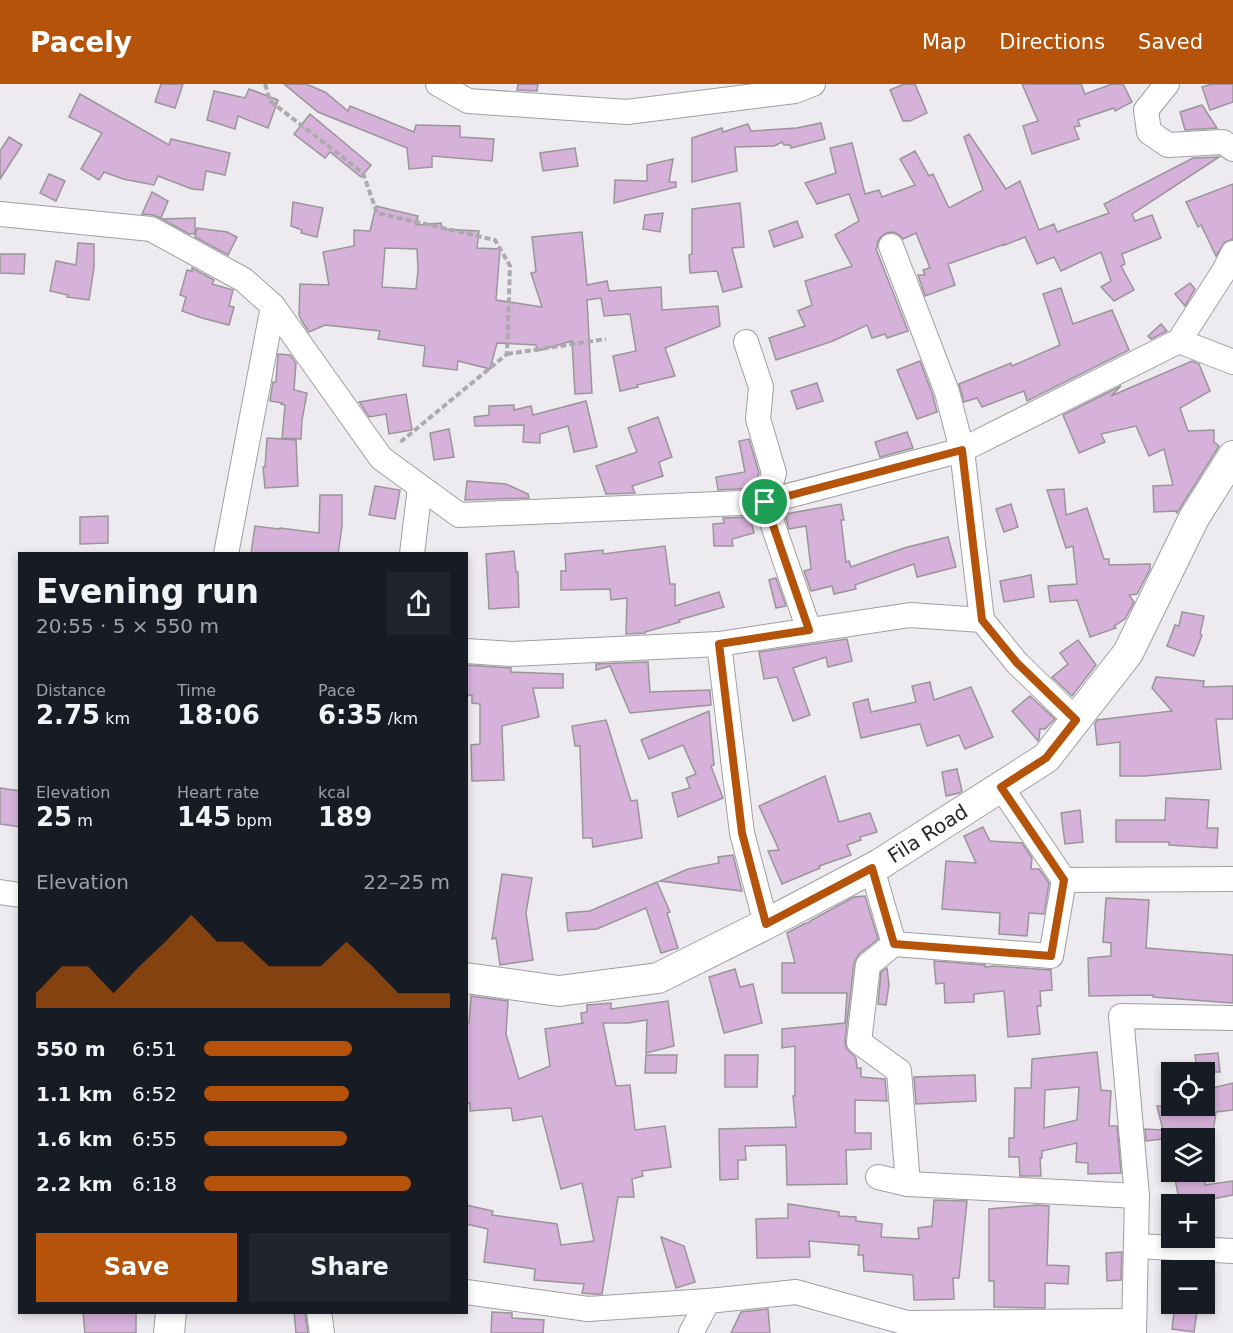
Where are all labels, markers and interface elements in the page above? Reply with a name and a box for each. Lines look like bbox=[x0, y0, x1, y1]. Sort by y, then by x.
text: Pacely bbox=[30, 26, 132, 59]
text: Map bbox=[922, 30, 966, 54]
text: Directions bbox=[999, 30, 1105, 54]
text: Saved bbox=[1138, 30, 1203, 54]
pin bbox=[739, 476, 790, 527]
icon: arrive bbox=[748, 485, 781, 518]
text: Evening run bbox=[36, 572, 259, 611]
button: share bbox=[387, 572, 450, 635]
text: 20:55 · 5 × 550 m bbox=[36, 614, 219, 638]
text: Distance bbox=[36, 681, 106, 700]
text: Time bbox=[177, 681, 216, 700]
text: Pace bbox=[318, 681, 355, 700]
text: 2.75 bbox=[36, 700, 100, 730]
text: 18:06 bbox=[177, 700, 260, 730]
text: 6:35 bbox=[318, 700, 383, 730]
text: km bbox=[100, 709, 130, 728]
text: /km bbox=[383, 709, 418, 728]
text: Elevation bbox=[36, 783, 110, 802]
text: Heart rate bbox=[177, 783, 259, 802]
text: kcal bbox=[318, 783, 350, 802]
street label: Fila Road bbox=[883, 799, 972, 868]
text: 25 bbox=[36, 802, 72, 832]
text: 145 bbox=[177, 802, 231, 832]
text: 189 bbox=[318, 802, 372, 832]
text: m bbox=[72, 811, 93, 830]
text: bpm bbox=[231, 811, 272, 830]
text: Elevation bbox=[36, 870, 129, 894]
text: 22–25 m bbox=[363, 870, 450, 894]
text: 550 m bbox=[36, 1037, 106, 1061]
text: 6:51 bbox=[132, 1037, 177, 1061]
map controls bbox=[1161, 1062, 1215, 1314]
button: locate bbox=[1161, 1062, 1215, 1116]
text: 1.1 km bbox=[36, 1082, 113, 1106]
text: 6:52 bbox=[132, 1082, 177, 1106]
text: 1.6 km bbox=[36, 1127, 113, 1151]
text: 6:55 bbox=[132, 1127, 177, 1151]
button: layers bbox=[1161, 1128, 1215, 1182]
text: 2.2 km bbox=[36, 1172, 113, 1196]
text: 6:18 bbox=[132, 1172, 177, 1196]
button: + bbox=[1161, 1194, 1215, 1248]
button: Save bbox=[36, 1233, 237, 1302]
button: Share bbox=[249, 1233, 450, 1302]
button: − bbox=[1161, 1260, 1215, 1314]

